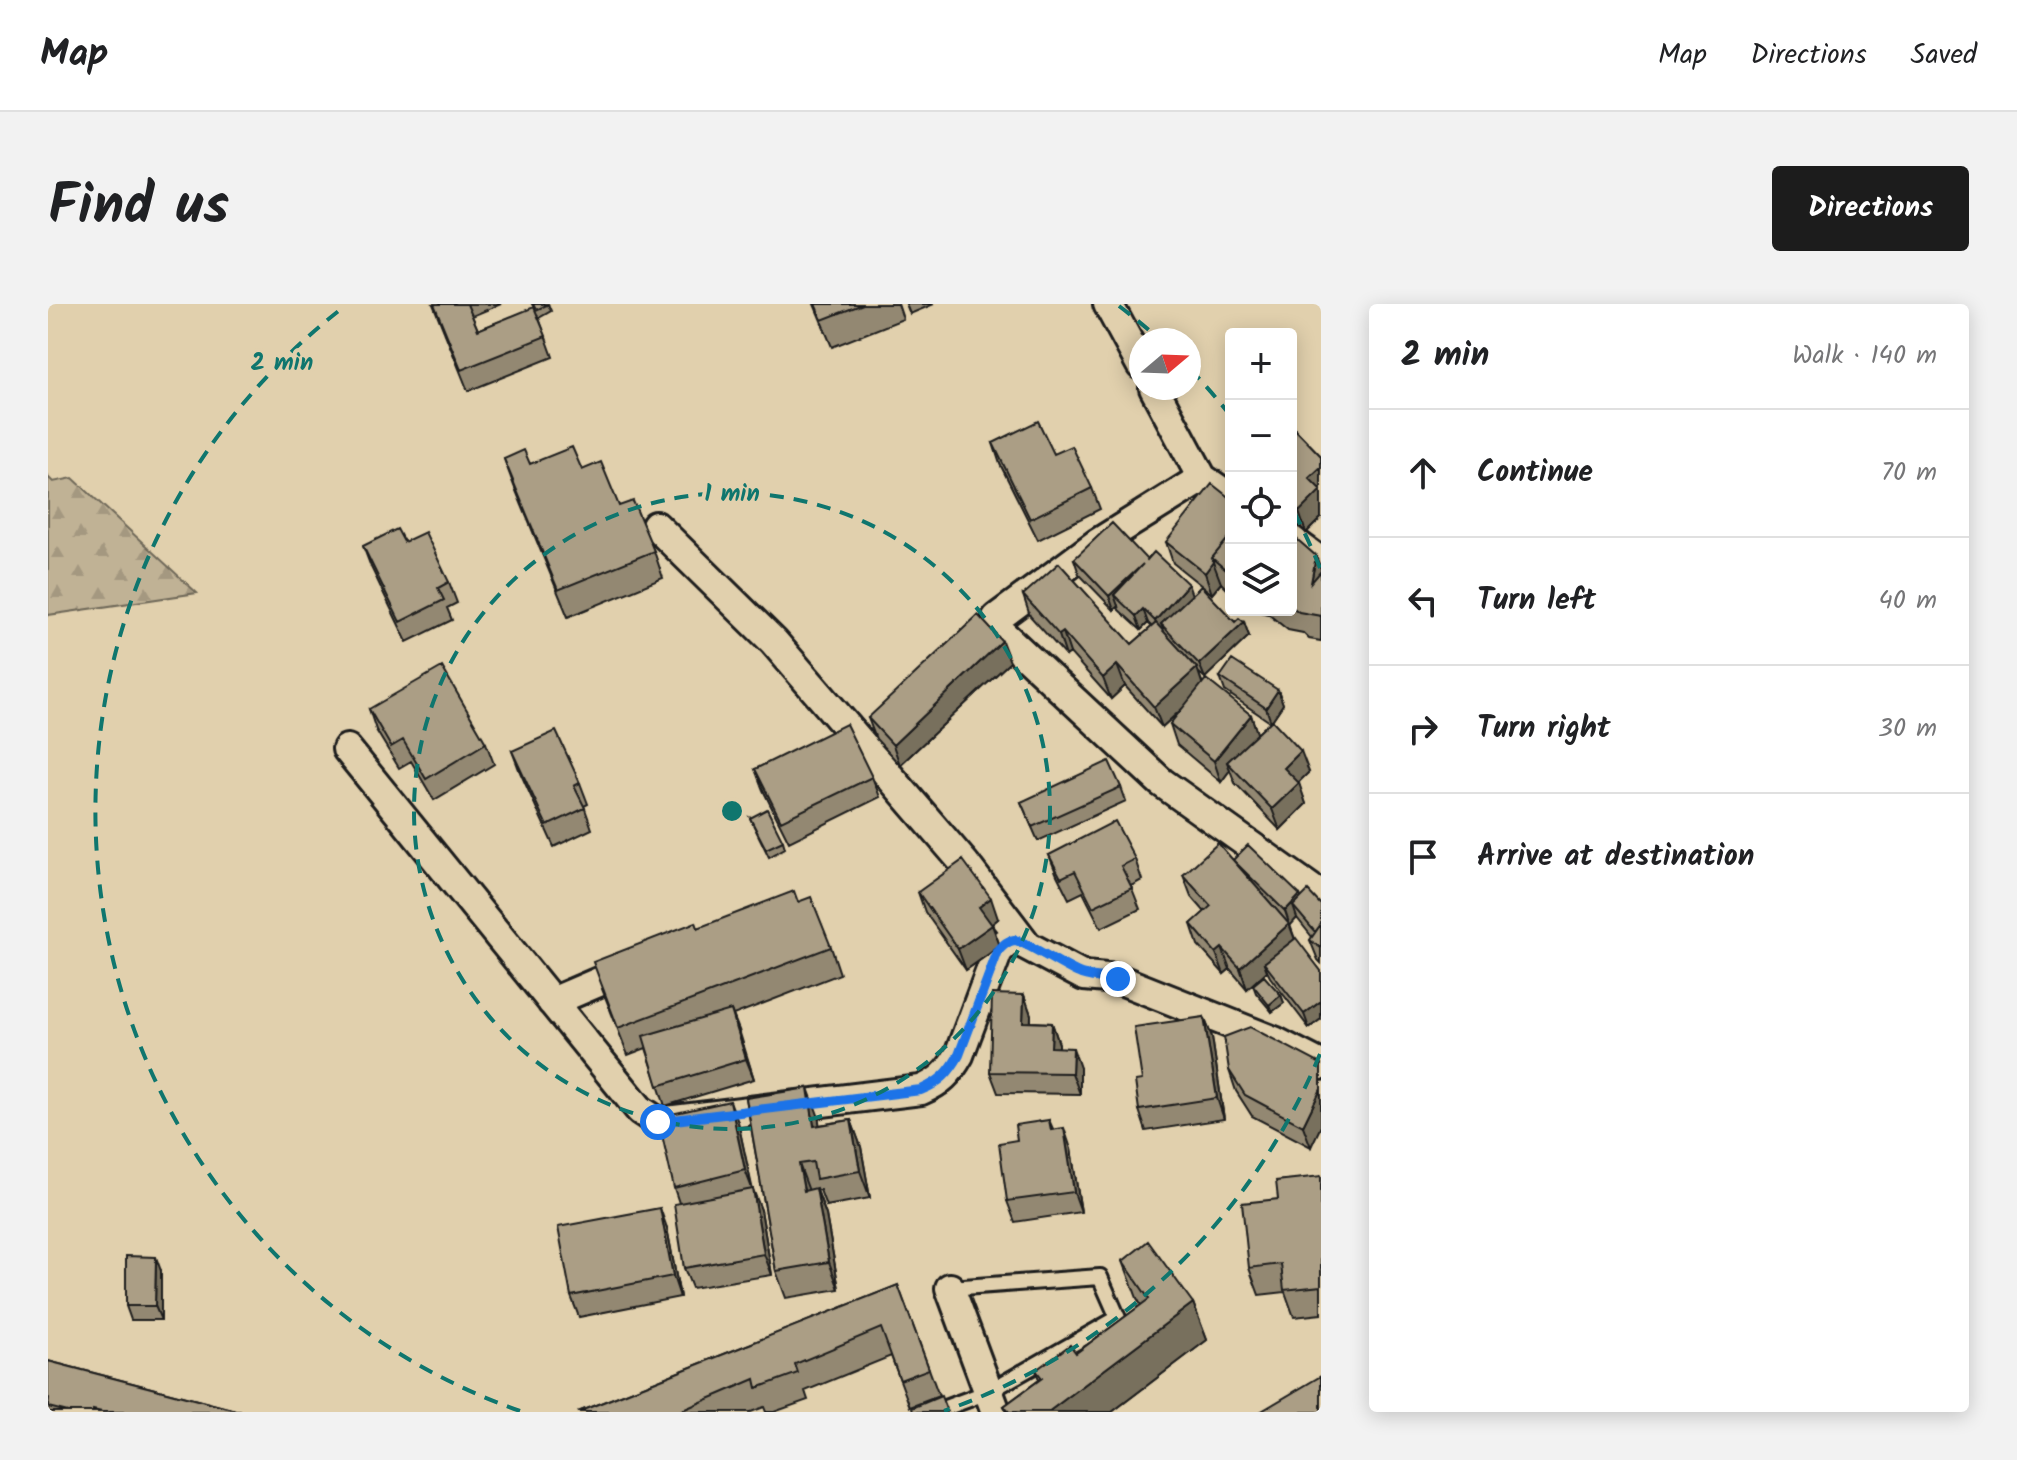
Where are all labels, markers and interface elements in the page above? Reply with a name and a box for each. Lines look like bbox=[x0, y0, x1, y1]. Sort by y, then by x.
text: Map bbox=[40, 25, 109, 85]
text: Map bbox=[1658, 33, 1707, 78]
text: Directions bbox=[1751, 33, 1867, 78]
text: Saved bbox=[1911, 33, 1977, 78]
text: Find us bbox=[48, 163, 229, 253]
button: Directions bbox=[1772, 166, 1969, 251]
north arrow bbox=[1129, 328, 1201, 400]
map controls bbox=[1225, 328, 1297, 616]
button: + bbox=[1225, 328, 1297, 400]
text: 2 min bbox=[1401, 329, 1489, 383]
text: Walk · 140 m bbox=[1792, 335, 1937, 377]
text: 2 min bbox=[251, 344, 313, 383]
button: − bbox=[1225, 400, 1297, 472]
text: Continue bbox=[1477, 449, 1593, 497]
icon: ahead bbox=[1401, 451, 1445, 495]
text: 70 m bbox=[1881, 452, 1937, 494]
button: locate bbox=[1225, 472, 1297, 544]
text: 1 min bbox=[704, 475, 760, 514]
button: layers bbox=[1225, 544, 1297, 616]
text: Turn left bbox=[1477, 577, 1596, 625]
icon: left bbox=[1401, 579, 1445, 623]
text: 40 m bbox=[1879, 580, 1937, 622]
text: Turn right bbox=[1477, 705, 1610, 753]
icon: right bbox=[1401, 707, 1445, 751]
text: 30 m bbox=[1878, 708, 1937, 750]
centre of rings bbox=[718, 797, 746, 825]
text: Arrive at destination bbox=[1477, 833, 1754, 881]
icon: arrive bbox=[1401, 835, 1445, 879]
route end bbox=[1100, 961, 1136, 997]
route start bbox=[640, 1104, 676, 1140]

